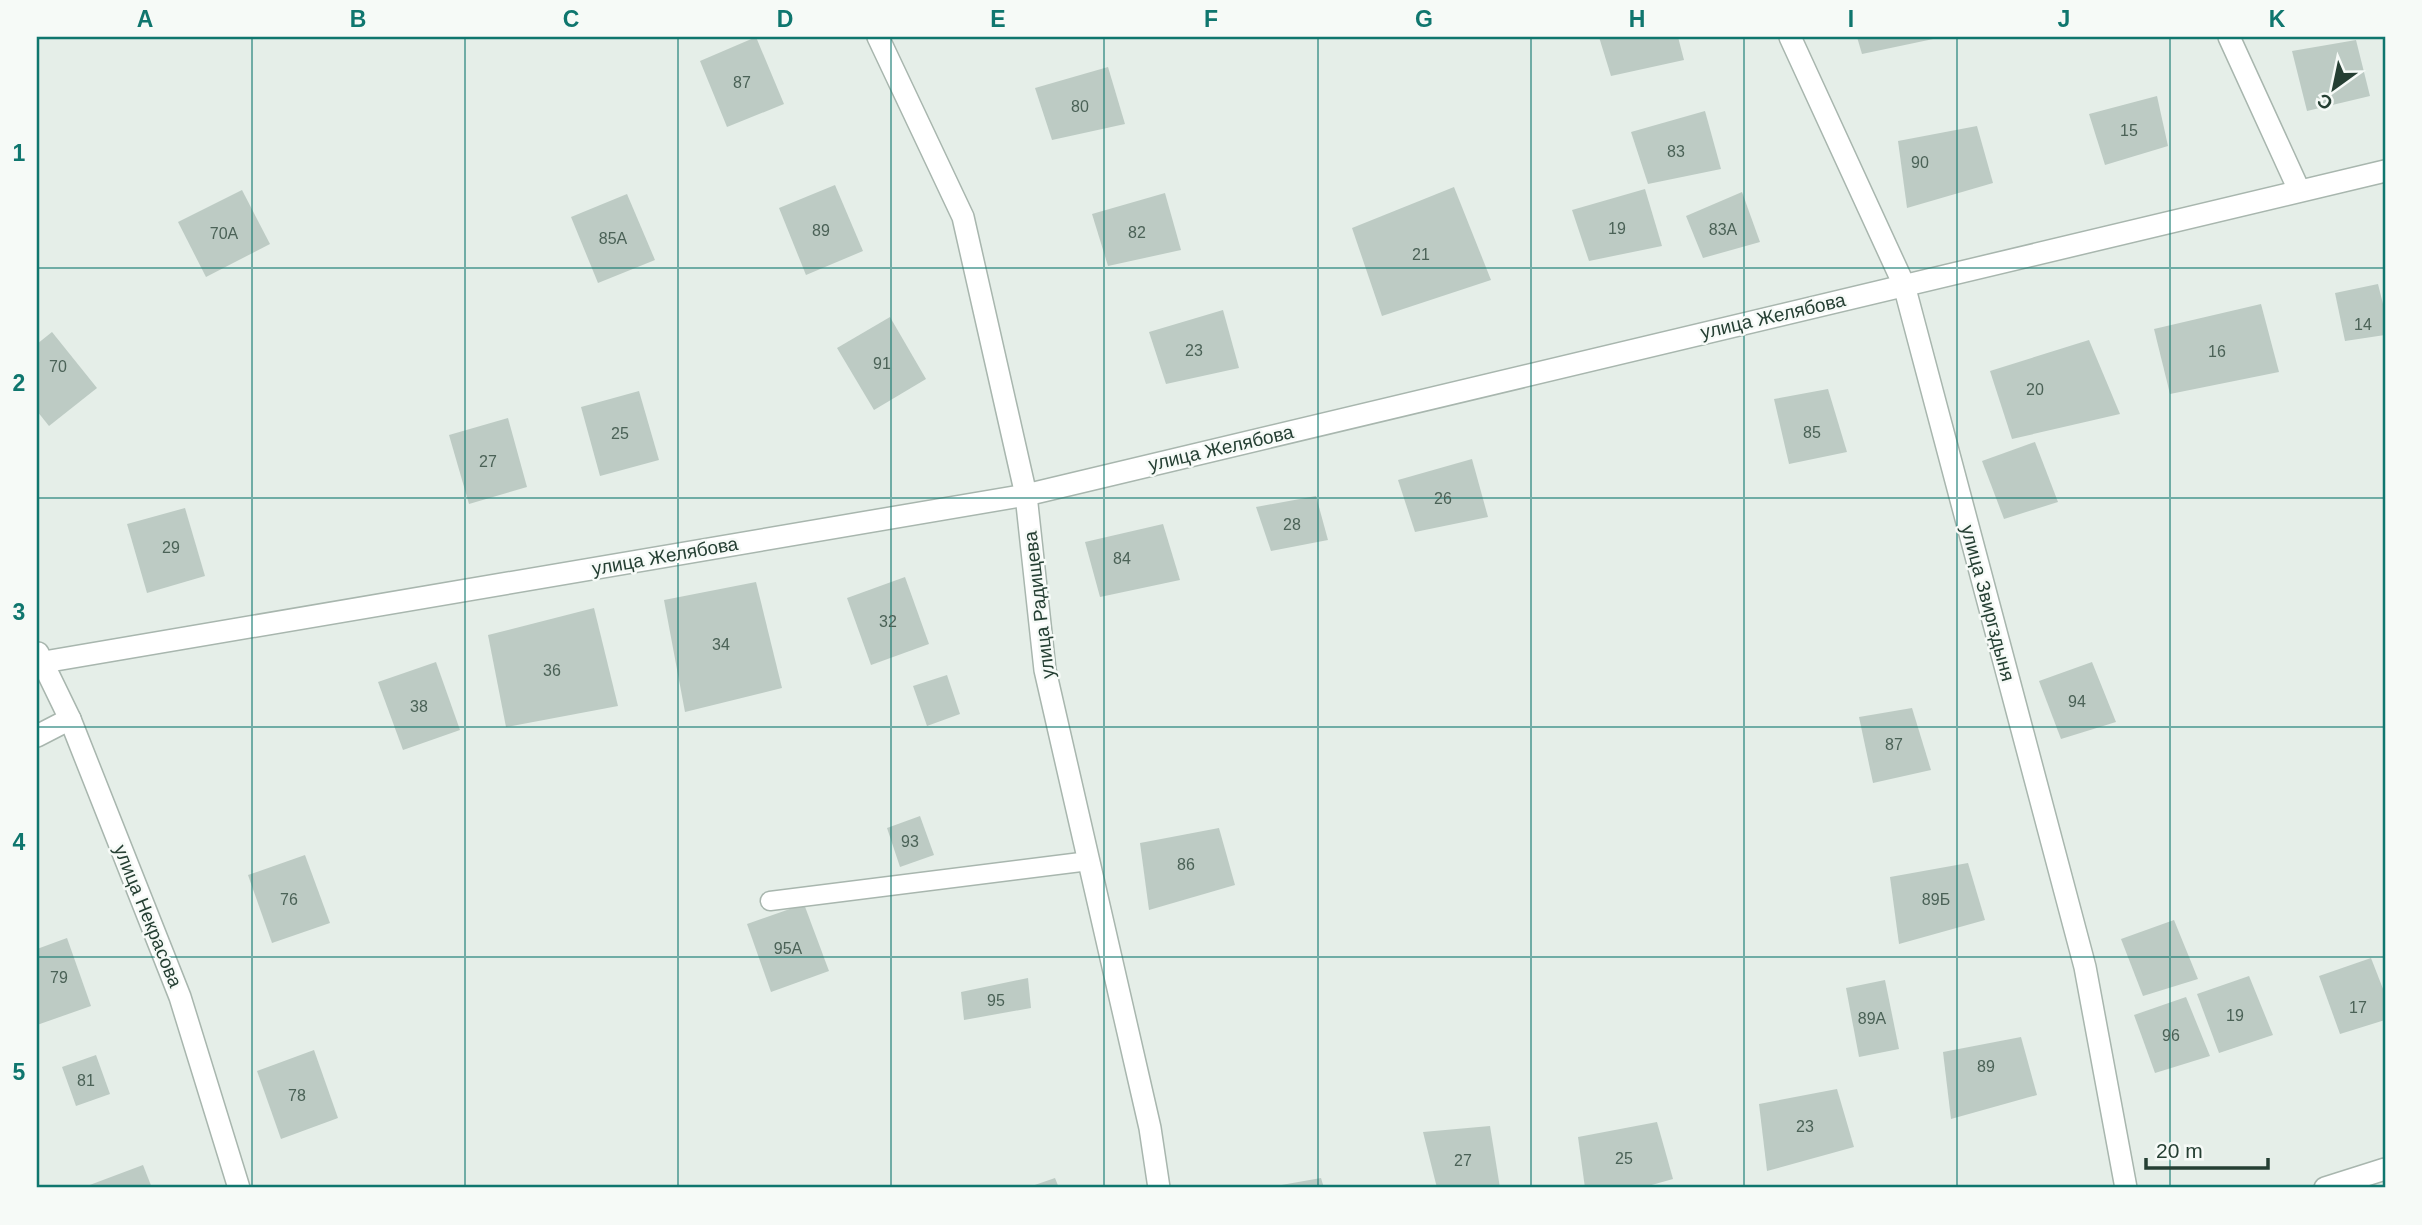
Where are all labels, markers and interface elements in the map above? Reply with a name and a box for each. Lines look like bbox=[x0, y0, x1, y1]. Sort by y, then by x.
text: A bbox=[137, 6, 153, 32]
text: B bbox=[350, 6, 366, 32]
text: C bbox=[563, 6, 579, 32]
text: D bbox=[777, 6, 793, 32]
text: E bbox=[990, 6, 1006, 32]
text: F bbox=[1204, 6, 1218, 32]
text: G bbox=[1415, 6, 1433, 32]
text: H bbox=[1629, 6, 1645, 32]
text: I bbox=[1848, 6, 1854, 32]
text: J bbox=[2058, 6, 2070, 32]
text: K bbox=[2269, 6, 2286, 32]
north arrow bbox=[2300, 52, 2370, 122]
house number: 87 bbox=[733, 74, 751, 91]
text: С bbox=[2313, 89, 2336, 114]
house number: 80 bbox=[1071, 98, 1089, 115]
house number: 15 bbox=[2120, 122, 2138, 139]
text: 1 bbox=[13, 140, 26, 166]
house number: 83 bbox=[1667, 143, 1685, 160]
house number: 90 bbox=[1911, 154, 1929, 171]
house number: 19 bbox=[1608, 220, 1626, 237]
house number: 83А bbox=[1709, 221, 1738, 238]
house number: 89 bbox=[812, 222, 830, 239]
house number: 82 bbox=[1128, 224, 1146, 241]
house number: 70А bbox=[210, 225, 239, 242]
house number: 85А bbox=[599, 230, 628, 247]
house number: 21 bbox=[1412, 246, 1430, 263]
street label: улица Желябова bbox=[1699, 289, 1848, 343]
house number: 14 bbox=[2354, 316, 2372, 333]
house number: 23 bbox=[1185, 342, 1203, 359]
house number: 16 bbox=[2208, 343, 2226, 360]
house number: 91 bbox=[873, 355, 891, 372]
house number: 70 bbox=[49, 358, 67, 375]
text: 2 bbox=[13, 370, 25, 396]
house number: 20 bbox=[2026, 381, 2044, 398]
street label: улица Желябова bbox=[1147, 421, 1296, 475]
house number: 85 bbox=[1803, 424, 1821, 441]
house number: 25 bbox=[611, 425, 629, 442]
house number: 27 bbox=[479, 453, 497, 470]
house number: 26 bbox=[1434, 490, 1452, 507]
house number: 28 bbox=[1283, 516, 1301, 533]
street label: улица Звиргздыня bbox=[1957, 523, 2019, 683]
street label: улица Радищева bbox=[1019, 530, 1058, 680]
street label: улица Желябова bbox=[590, 533, 740, 579]
house number: 29 bbox=[162, 539, 180, 556]
house number: 84 bbox=[1113, 550, 1131, 567]
text: 3 bbox=[13, 599, 25, 625]
house number: 32 bbox=[879, 613, 897, 630]
house number: 34 bbox=[712, 636, 730, 653]
house number: 36 bbox=[543, 662, 561, 679]
house number: 94 bbox=[2068, 693, 2086, 710]
house number: 38 bbox=[410, 698, 428, 715]
house number: 87 bbox=[1885, 736, 1903, 753]
text: 4 bbox=[13, 829, 26, 855]
house number: 93 bbox=[901, 833, 919, 850]
street label: улица Некрасова bbox=[110, 842, 186, 991]
house number: 86 bbox=[1177, 856, 1195, 873]
house number: 76 bbox=[280, 891, 298, 908]
house number: 89Б bbox=[1922, 891, 1950, 908]
house number: 95А bbox=[774, 940, 803, 957]
house number: 79 bbox=[50, 969, 68, 986]
house number: 95 bbox=[987, 992, 1005, 1009]
house number: 17 bbox=[2349, 999, 2367, 1016]
house number: 19 bbox=[2226, 1007, 2244, 1024]
house number: 89А bbox=[1858, 1010, 1887, 1027]
house number: 96 bbox=[2162, 1027, 2180, 1044]
house number: 89 bbox=[1977, 1058, 1995, 1075]
text: 5 bbox=[13, 1059, 26, 1085]
house number: 81 bbox=[77, 1072, 95, 1089]
house number: 78 bbox=[288, 1087, 306, 1104]
house number: 23 bbox=[1796, 1118, 1814, 1135]
scale bar bbox=[2146, 1127, 2268, 1171]
text: 20 m bbox=[2156, 1139, 2203, 1162]
house number: 25 bbox=[1615, 1150, 1633, 1167]
house number: 27 bbox=[1454, 1152, 1472, 1169]

